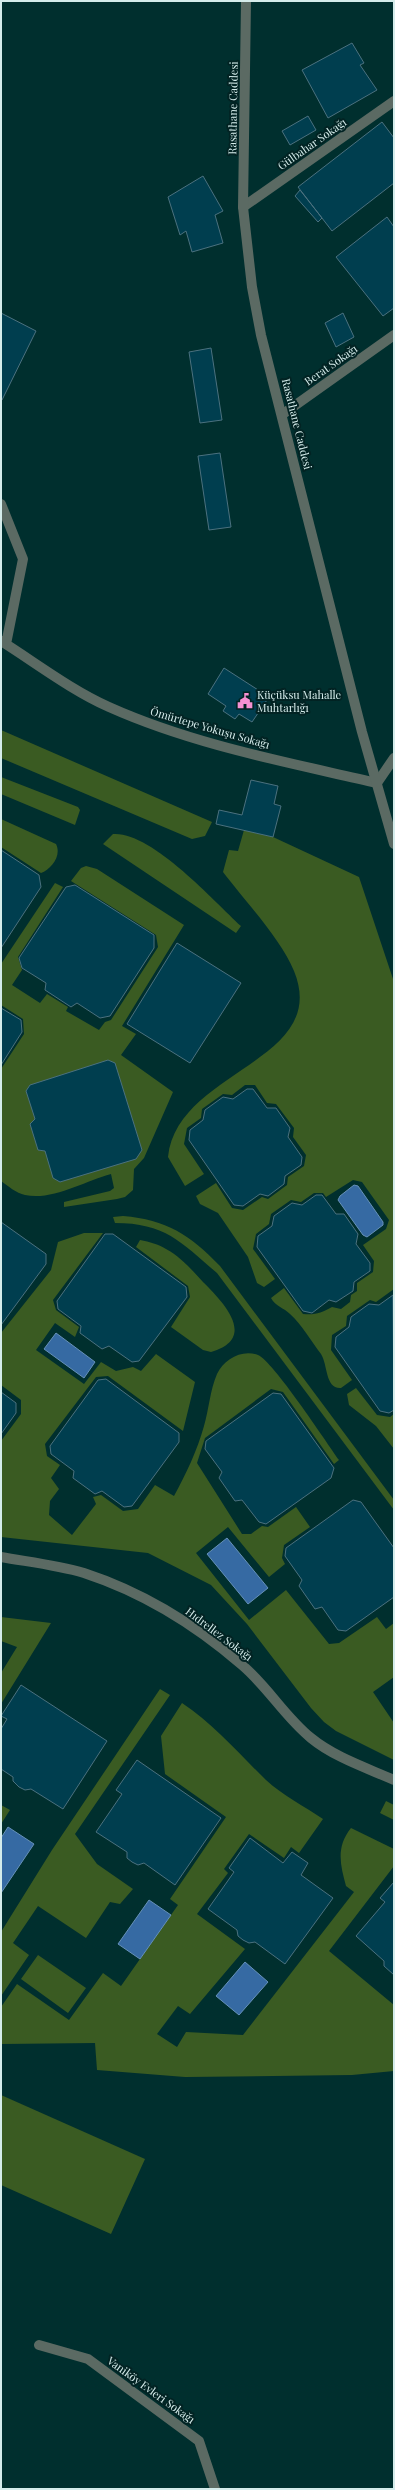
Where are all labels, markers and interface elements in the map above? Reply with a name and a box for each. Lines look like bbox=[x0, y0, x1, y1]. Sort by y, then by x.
street label: Rasathane Caddesi bbox=[224, 61, 241, 155]
street label: Gülbahar Sokağı bbox=[274, 114, 349, 173]
street label: Berat Sokağı bbox=[301, 341, 360, 388]
street label: Rasathane Caddesi bbox=[279, 377, 316, 471]
place label: Küçüksu Mahalle Muhtarlığı bbox=[257, 687, 342, 715]
public building icon: Küçüksu Mahalle Muhtarlığı bbox=[236, 692, 254, 710]
street label: Ömürtepe Yokuşu Sokağı bbox=[149, 703, 272, 752]
street label: Hıdrellez Sokağı bbox=[183, 1603, 256, 1664]
street label: Vaniköy Evleri Sokağı bbox=[104, 2352, 198, 2426]

